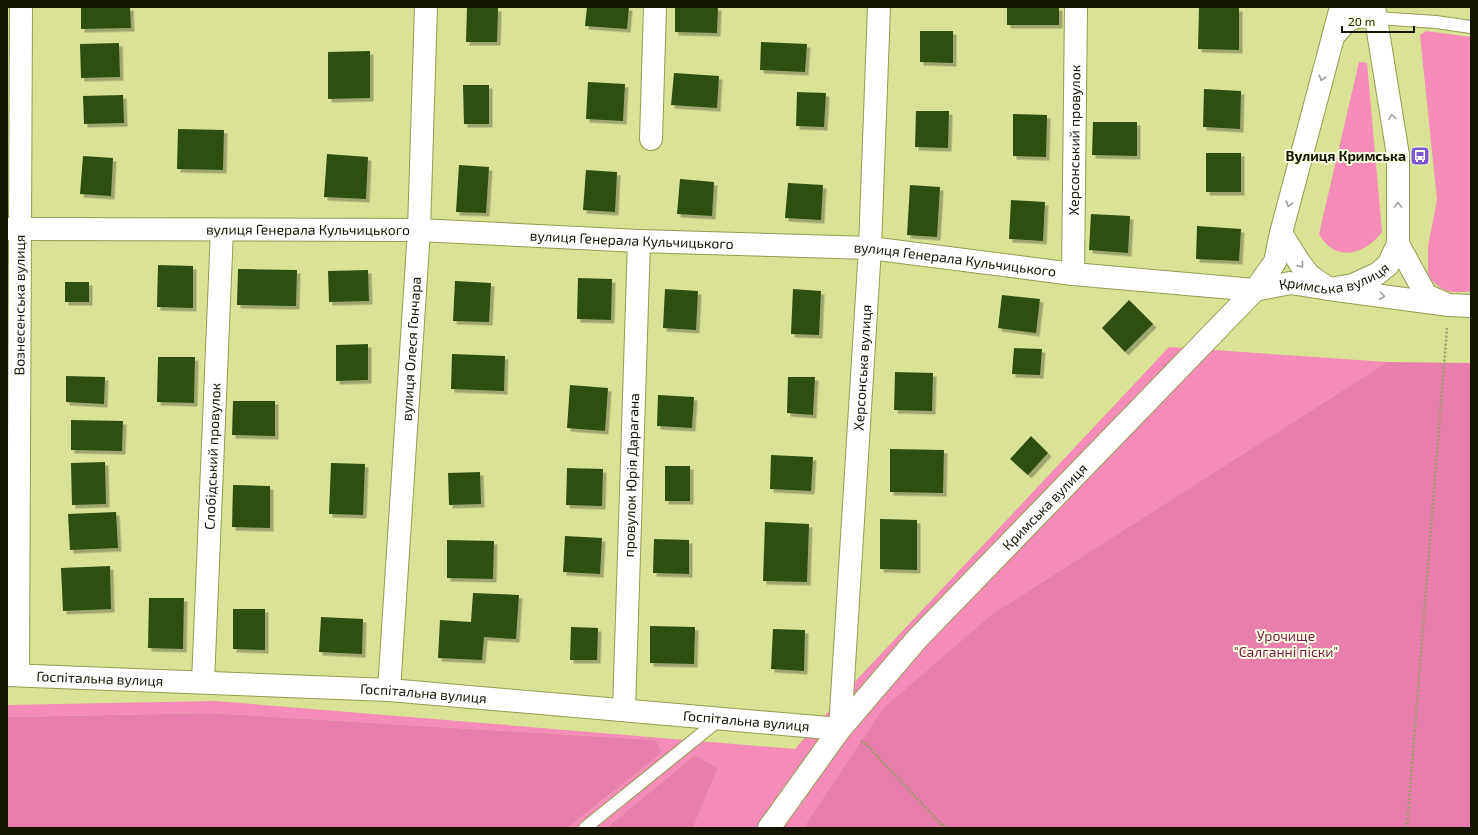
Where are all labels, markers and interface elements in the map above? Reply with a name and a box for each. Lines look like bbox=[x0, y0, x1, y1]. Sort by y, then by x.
scale bar bbox=[1342, 8, 1414, 34]
text: 20 m bbox=[1348, 14, 1375, 28]
street label: Херсонський провулок bbox=[1065, 64, 1083, 215]
one-way arrow bbox=[1318, 75, 1326, 81]
one-way arrow bbox=[1388, 113, 1396, 120]
bus stop icon: Вулиця Кримська bbox=[1409, 145, 1431, 167]
place label: Вулиця Кримська bbox=[1285, 147, 1406, 164]
one-way arrow bbox=[1285, 200, 1293, 207]
one-way arrow bbox=[1394, 202, 1402, 208]
street label: вулиця Генерала Кульчицького bbox=[206, 220, 410, 238]
street label: вулиця Генерала Кульчицького bbox=[529, 227, 734, 252]
street label: Вознесенська вулиця bbox=[10, 234, 28, 376]
street label: вулиця Генерала Кульчицького bbox=[853, 239, 1057, 280]
street label: Кримська вулиця bbox=[1278, 259, 1392, 297]
one-way arrow bbox=[1296, 260, 1303, 267]
street label: вулиця Олеся Гончара bbox=[398, 276, 424, 421]
one-way arrow bbox=[1379, 291, 1385, 300]
street label: Херсонська вулиця bbox=[850, 304, 874, 431]
street label: Слобідський провулок bbox=[200, 382, 224, 530]
street label: провулок Юрія Дарагана bbox=[620, 393, 642, 557]
street label: Кримська вулиця bbox=[999, 460, 1090, 554]
park label: Урочище "Салганні піски" bbox=[1234, 627, 1338, 660]
street label: Госпітальна вулиця bbox=[36, 667, 164, 689]
street label: Госпітальна вулиця bbox=[360, 680, 488, 706]
street label: Госпітальна вулиця bbox=[682, 706, 810, 734]

